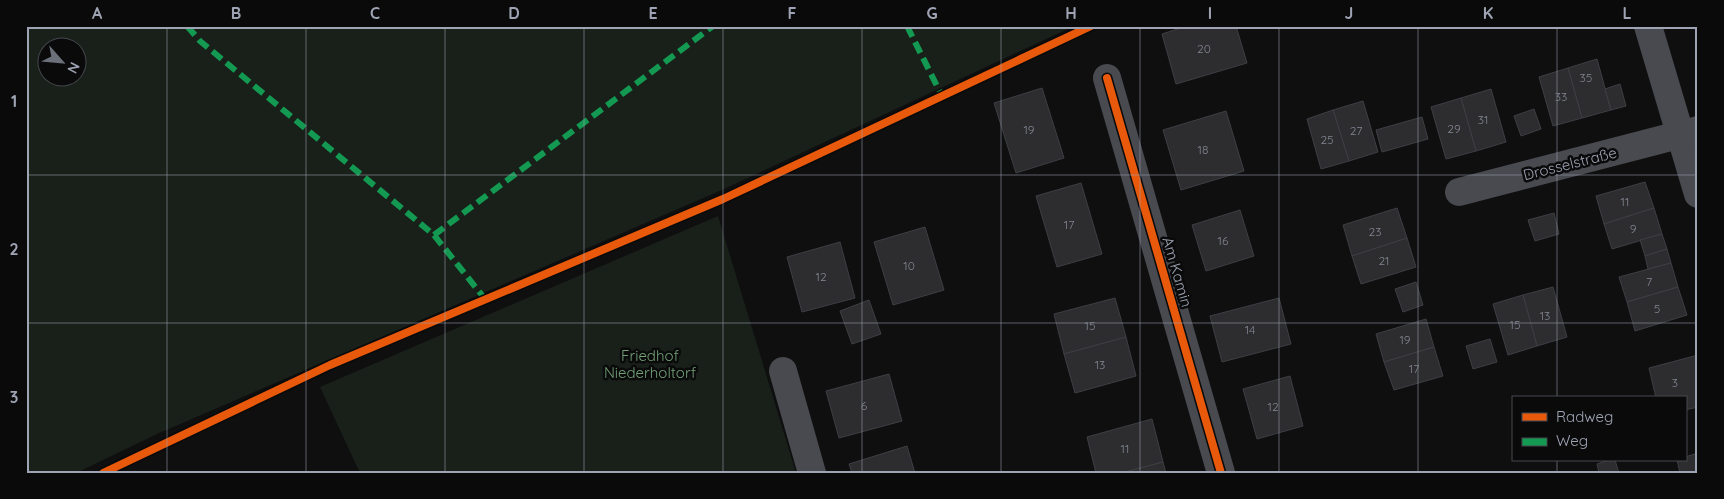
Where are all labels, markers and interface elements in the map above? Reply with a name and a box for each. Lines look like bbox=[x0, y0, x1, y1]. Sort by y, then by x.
text: A bbox=[92, 3, 103, 23]
text: B bbox=[231, 3, 241, 23]
text: C bbox=[370, 3, 380, 23]
text: D bbox=[508, 3, 520, 23]
text: E bbox=[648, 3, 658, 23]
text: F bbox=[788, 3, 797, 23]
text: G bbox=[926, 3, 938, 23]
text: H bbox=[1065, 3, 1077, 23]
text: I bbox=[1208, 3, 1212, 23]
text: J bbox=[1345, 3, 1353, 23]
text: K bbox=[1483, 3, 1493, 23]
text: L bbox=[1623, 3, 1632, 23]
north arrow bbox=[38, 38, 88, 88]
house number: 20 bbox=[1197, 41, 1211, 56]
text: N bbox=[63, 59, 84, 77]
house number: 35 bbox=[1580, 70, 1592, 85]
house number: 33 bbox=[1555, 89, 1567, 104]
text: 1 bbox=[11, 91, 17, 111]
house number: 31 bbox=[1478, 112, 1488, 127]
house number: 29 bbox=[1447, 121, 1461, 136]
house number: 19 bbox=[1023, 122, 1035, 137]
house number: 27 bbox=[1350, 123, 1362, 138]
house number: 25 bbox=[1320, 132, 1334, 147]
house number: 18 bbox=[1198, 142, 1208, 157]
street label: Drosselstraße bbox=[1521, 143, 1619, 184]
house number: 11 bbox=[1621, 194, 1629, 209]
house number: 17 bbox=[1064, 217, 1074, 232]
house number: 9 bbox=[1630, 221, 1637, 236]
house number: 23 bbox=[1369, 224, 1381, 239]
house number: 16 bbox=[1218, 233, 1229, 248]
street label: Am Kamin bbox=[1158, 235, 1197, 309]
text: 2 bbox=[9, 239, 19, 259]
house number: 21 bbox=[1378, 253, 1390, 268]
house number: 10 bbox=[903, 258, 915, 273]
house number: 12 bbox=[815, 269, 827, 284]
house number: 7 bbox=[1646, 274, 1652, 289]
house number: 5 bbox=[1654, 301, 1660, 316]
house number: 13 bbox=[1540, 308, 1550, 323]
house number: 15 bbox=[1510, 317, 1520, 332]
house number: 15 bbox=[1085, 318, 1095, 333]
house number: 14 bbox=[1245, 322, 1255, 337]
house number: 19 bbox=[1399, 332, 1411, 347]
park label: Friedhof Niederholtorf bbox=[604, 346, 697, 382]
house number: 13 bbox=[1095, 357, 1105, 372]
house number: 17 bbox=[1409, 361, 1419, 376]
house number: 3 bbox=[1672, 375, 1678, 390]
text: 3 bbox=[10, 387, 18, 407]
legend bbox=[1512, 396, 1686, 462]
house number: 6 bbox=[861, 398, 868, 413]
house number: 12 bbox=[1267, 399, 1279, 414]
text: Radweg bbox=[1556, 407, 1613, 426]
text: Weg bbox=[1556, 431, 1588, 450]
house number: 11 bbox=[1121, 441, 1129, 456]

